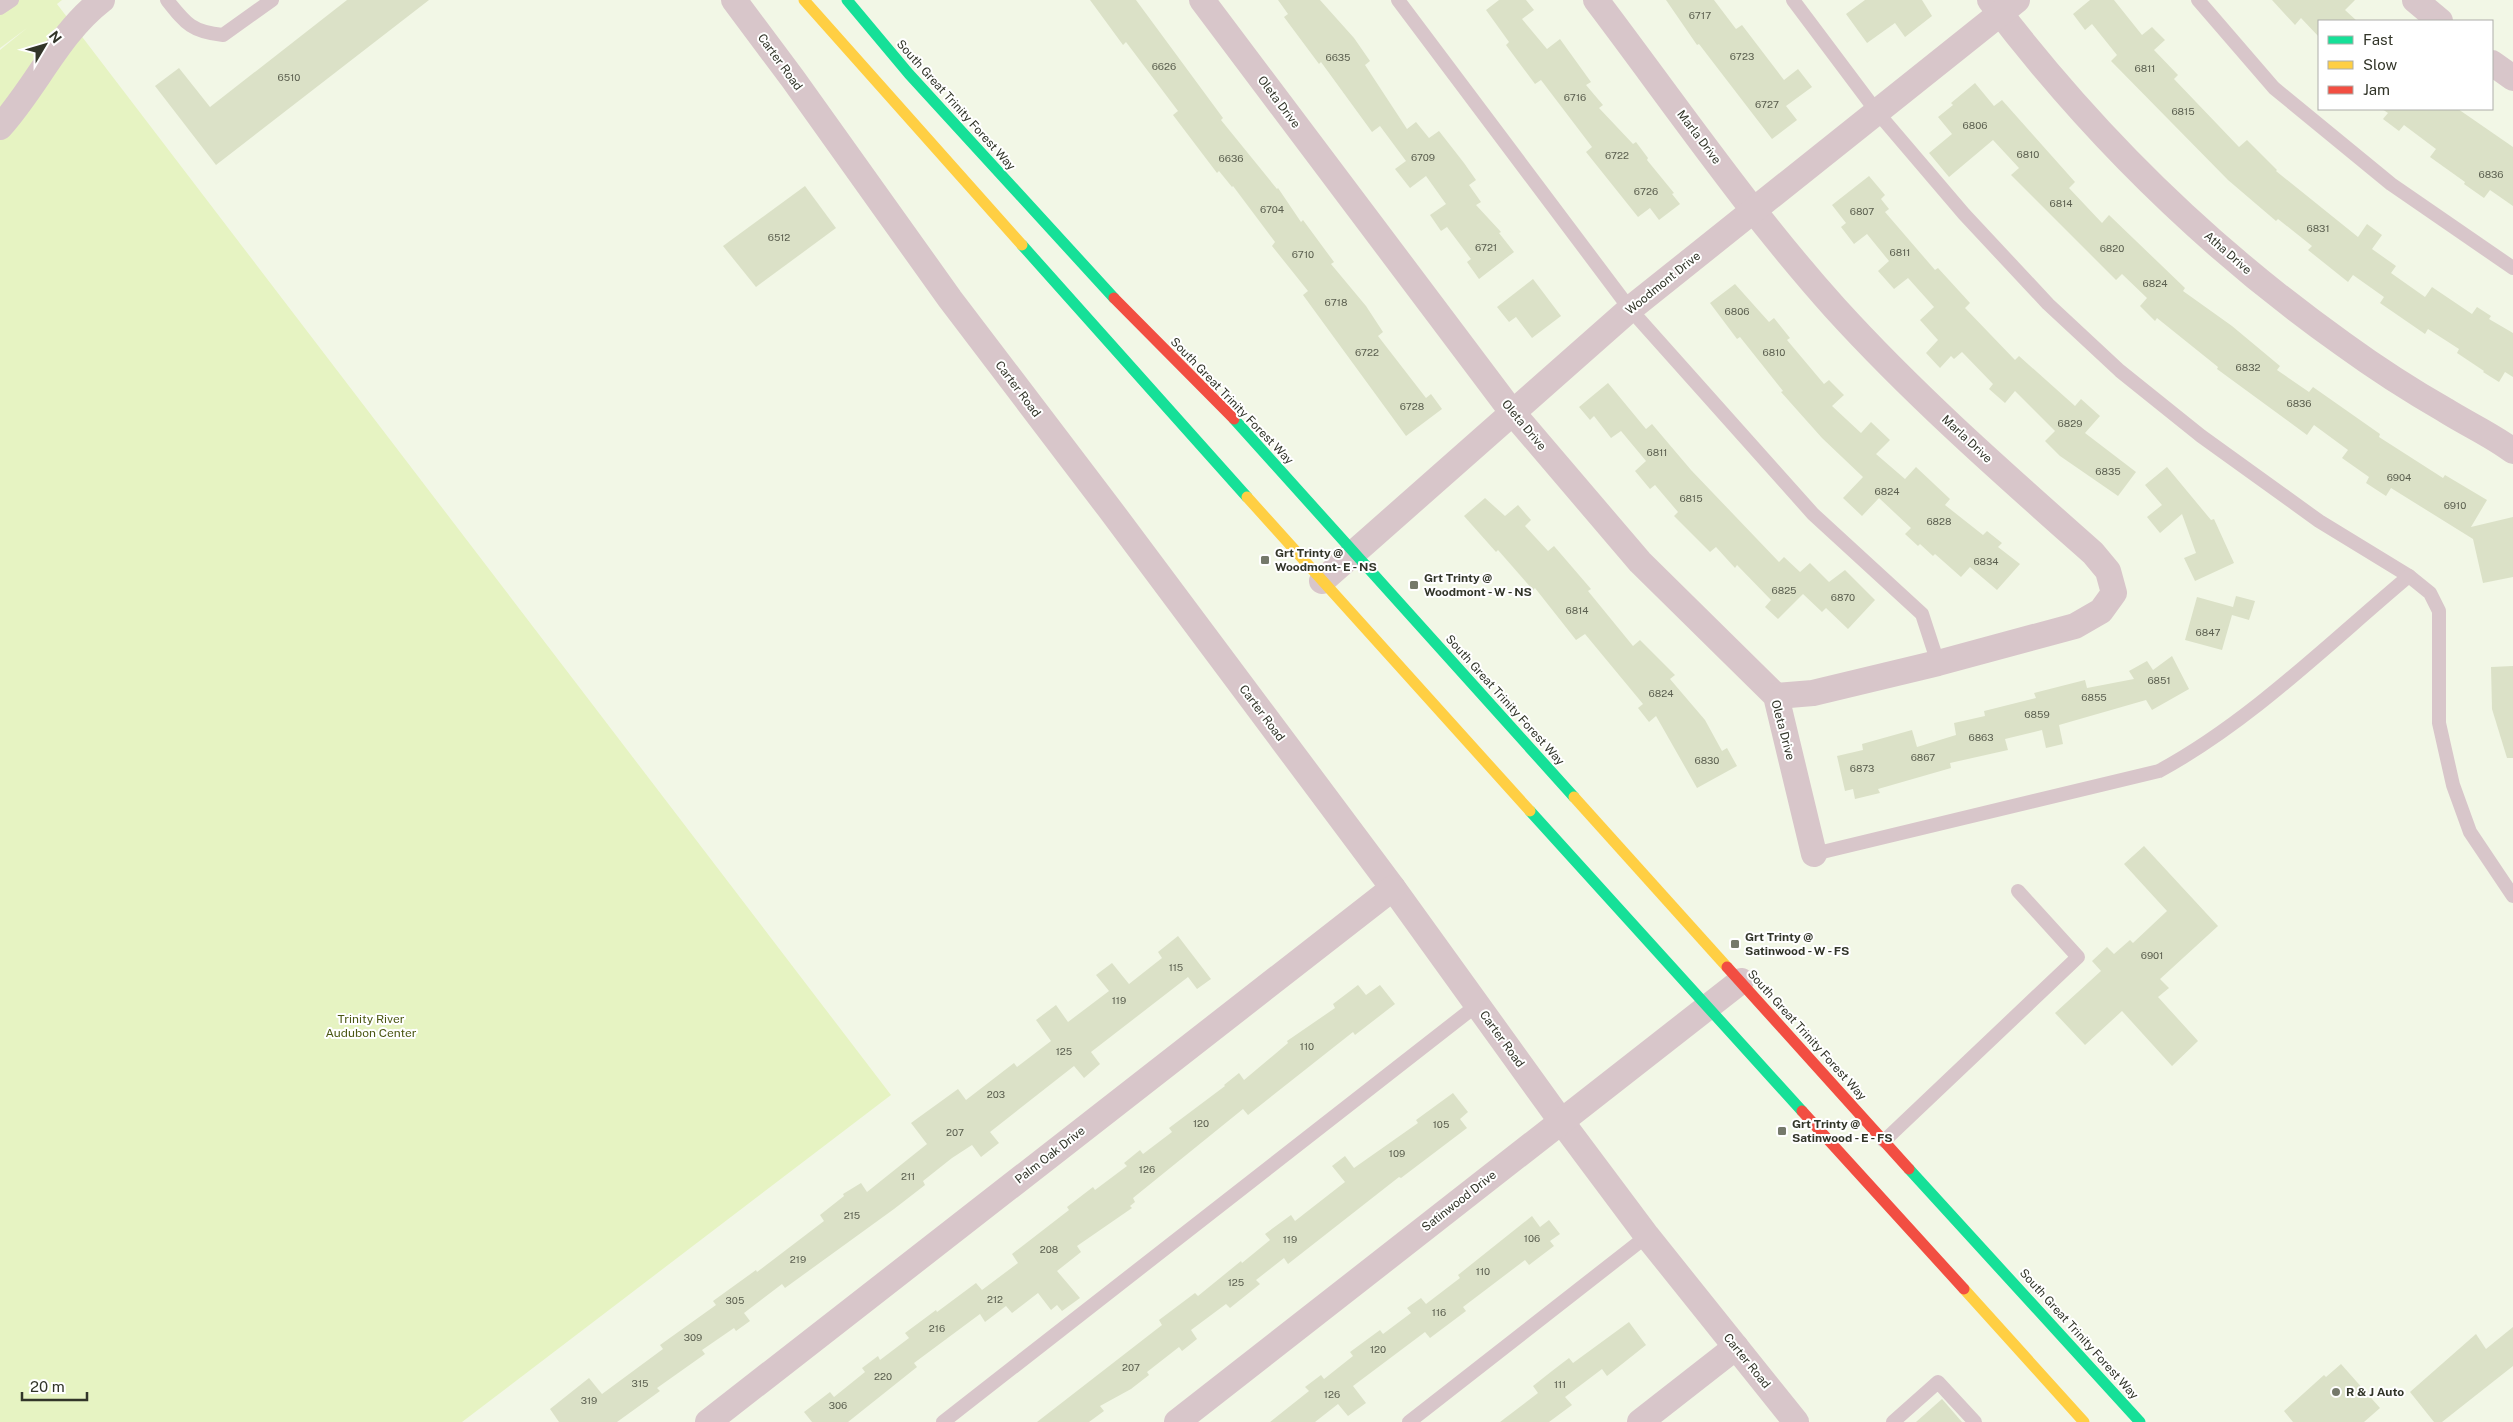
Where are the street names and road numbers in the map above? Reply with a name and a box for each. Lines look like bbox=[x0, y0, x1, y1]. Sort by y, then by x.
street label: Carter Road bbox=[755, 31, 805, 93]
street label: South Great Trinity Forest Way bbox=[894, 37, 1019, 174]
street label: Oleta Drive bbox=[1255, 73, 1303, 131]
street label: Marla Drive bbox=[1674, 107, 1724, 167]
street label: Atha Drive bbox=[2202, 229, 2255, 277]
street label: Woodmont Drive bbox=[1623, 249, 1703, 317]
street label: South Great Trinity Forest Way bbox=[1168, 335, 1297, 468]
street label: Carter Road bbox=[992, 358, 1044, 420]
street label: Oleta Drive bbox=[1499, 397, 1549, 453]
street label: Marla Drive bbox=[1939, 412, 1995, 466]
street label: South Great Trinity Forest Way bbox=[1443, 632, 1568, 769]
street label: Carter Road bbox=[1236, 682, 1288, 744]
street label: Oleta Drive bbox=[1768, 698, 1798, 762]
street label: South Great Trinity Forest Way bbox=[1745, 967, 1870, 1104]
street label: Carter Road bbox=[1477, 1008, 1527, 1070]
street label: Palm Oak Drive bbox=[1012, 1123, 1088, 1187]
street label: Satinwood Drive bbox=[1419, 1168, 1499, 1234]
street label: South Great Trinity Forest Way bbox=[2017, 1266, 2142, 1403]
street label: Carter Road bbox=[1721, 1331, 1773, 1391]

